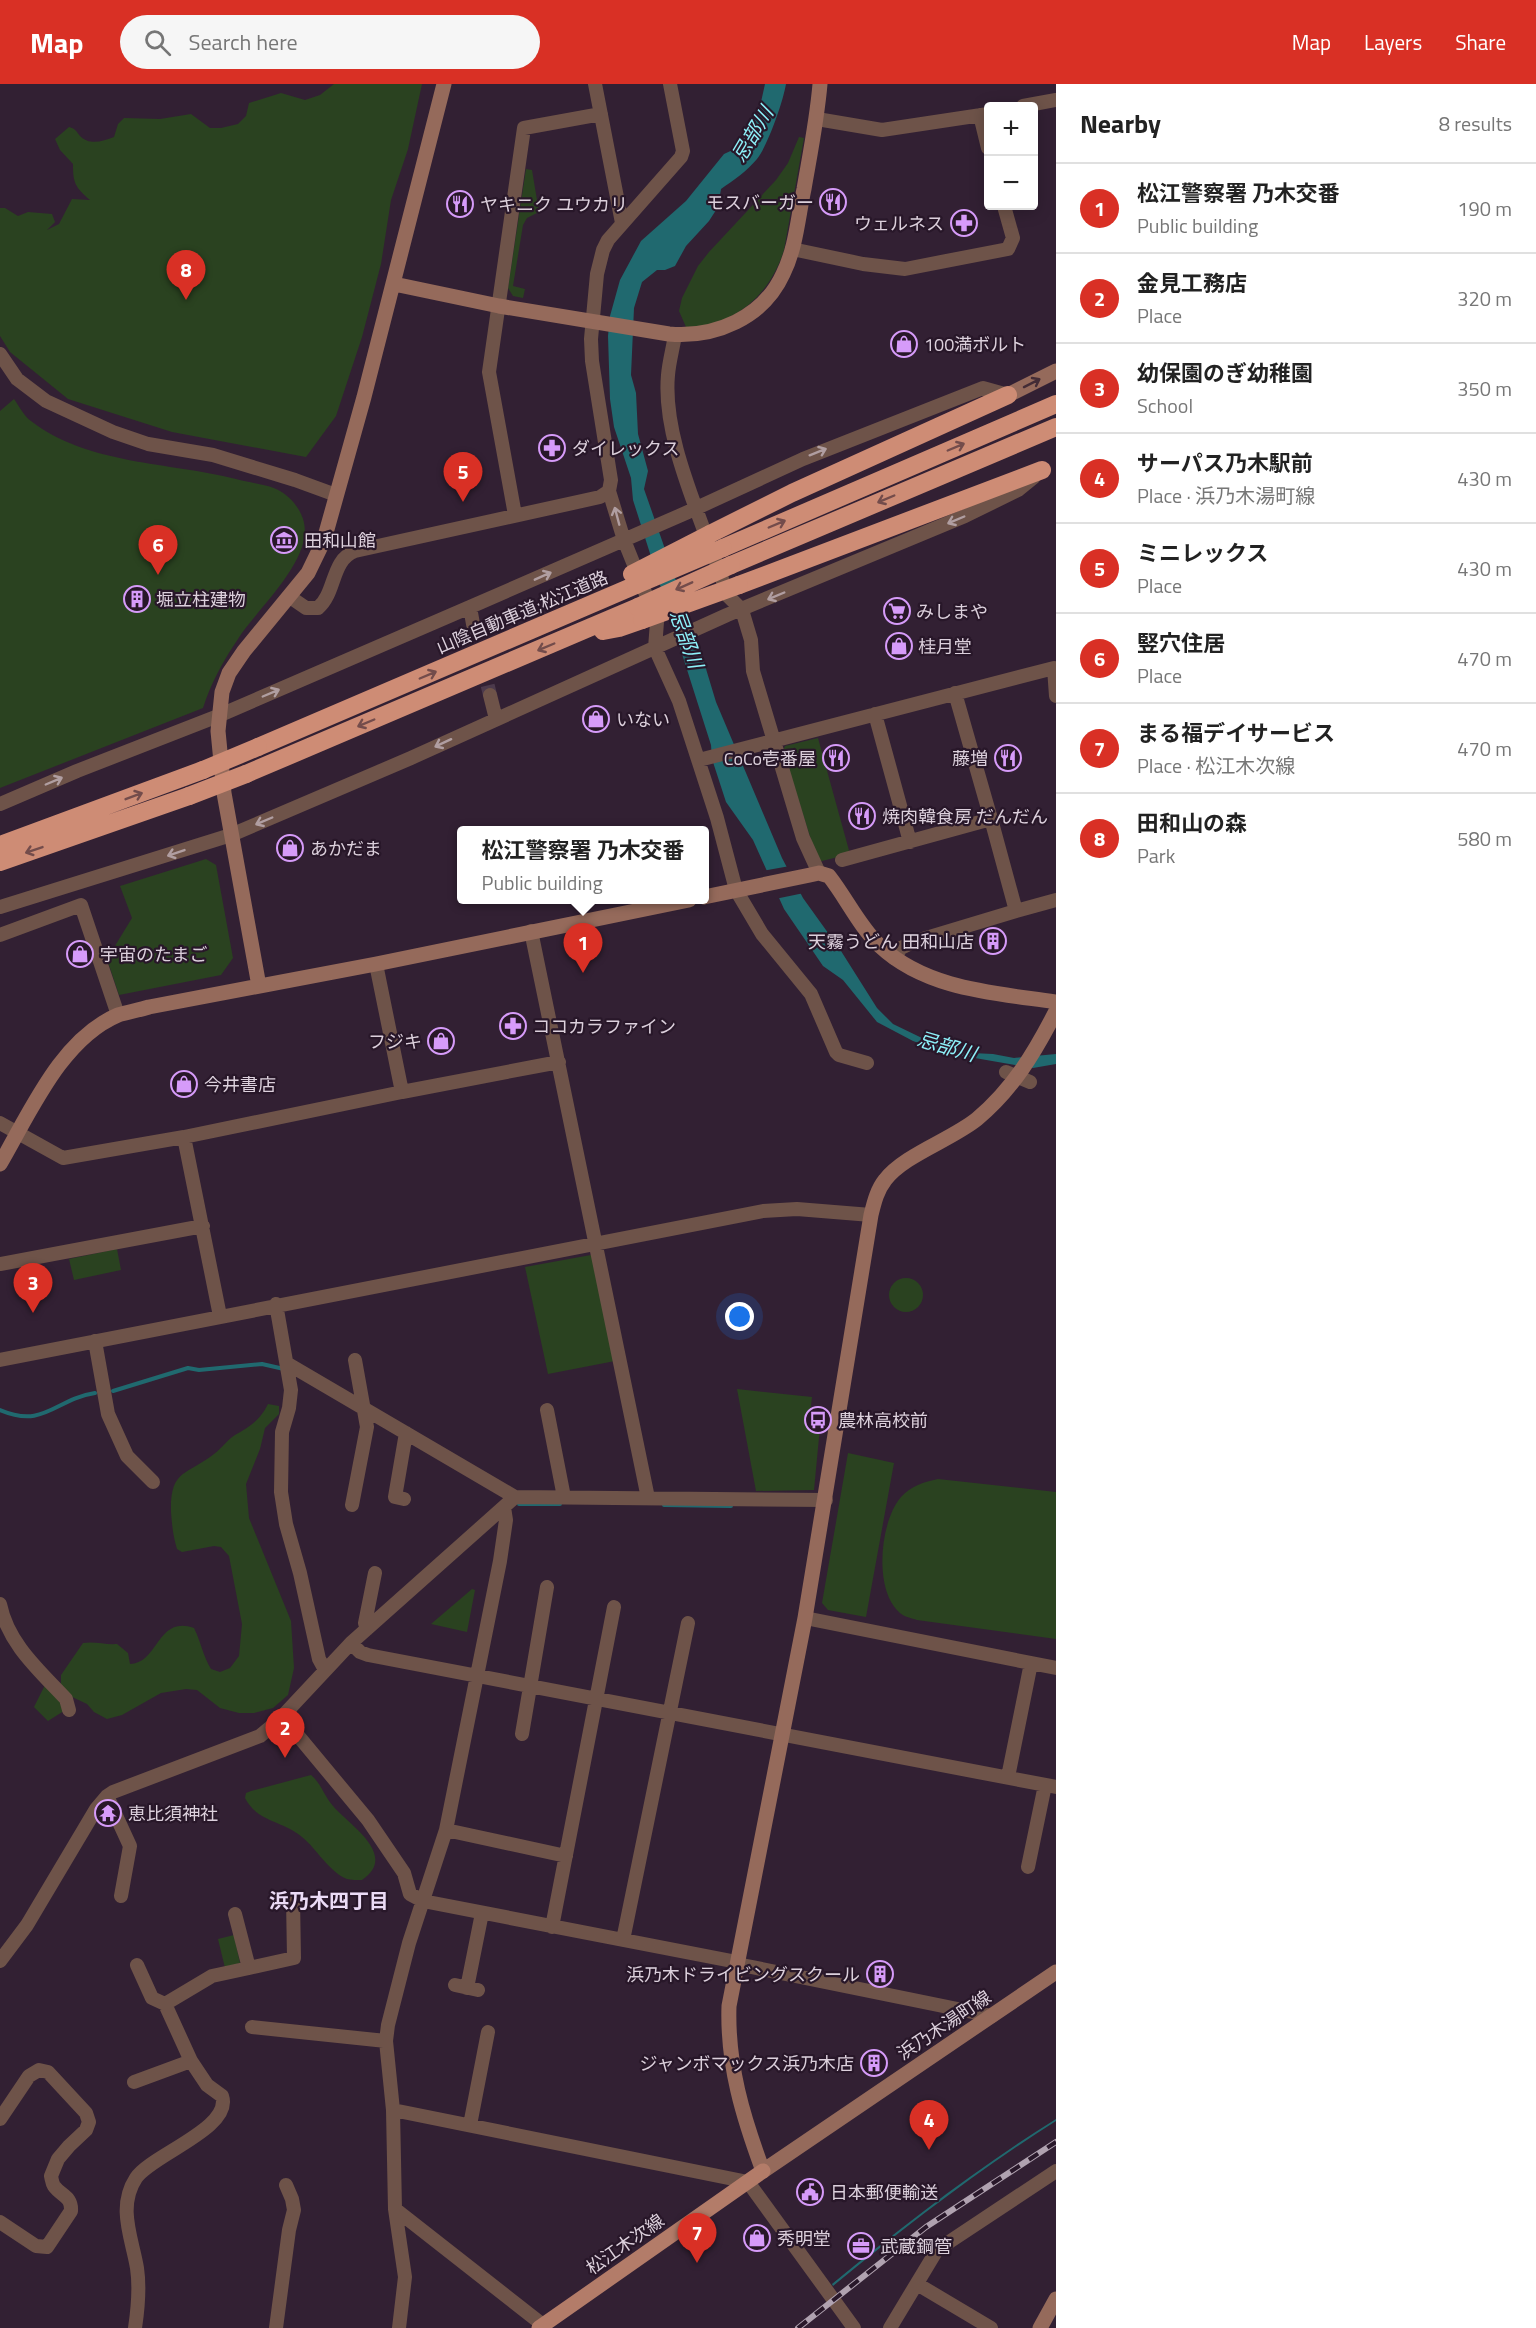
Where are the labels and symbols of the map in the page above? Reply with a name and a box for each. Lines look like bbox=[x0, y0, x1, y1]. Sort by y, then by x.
water label: 忌部川 bbox=[723, 99, 782, 168]
restaurant icon: モスバーガー bbox=[818, 187, 848, 217]
restaurant icon: ヤキニク ユウカリ bbox=[445, 189, 475, 219]
place label: モスバーガー bbox=[706, 189, 814, 216]
place label: ヤキニク ユウカリ bbox=[480, 191, 628, 218]
pharmacy icon: ウェルネス bbox=[949, 208, 979, 238]
place label: ウェルネス bbox=[854, 210, 944, 237]
pin: 8 bbox=[166, 250, 206, 300]
shop icon: 100満ボルト bbox=[889, 329, 919, 359]
place label: 100満ボルト bbox=[924, 331, 1026, 358]
one-way arrow bbox=[1023, 377, 1041, 389]
pharmacy icon: ダイレックス bbox=[537, 433, 567, 463]
place label: ダイレックス bbox=[572, 435, 679, 462]
one-way arrow bbox=[946, 441, 965, 452]
one-way arrow bbox=[808, 446, 826, 457]
pin: 5 bbox=[444, 452, 482, 502]
one-way arrow bbox=[877, 494, 896, 505]
one-way arrow bbox=[611, 506, 622, 525]
one-way arrow bbox=[947, 515, 966, 526]
one-way arrow bbox=[768, 518, 786, 529]
museum icon: 田和山館 bbox=[269, 525, 299, 555]
pin: 6 bbox=[138, 526, 178, 575]
place label: 田和山館 bbox=[304, 527, 376, 554]
street label: 山陰自動車道;松江道路 bbox=[432, 564, 612, 660]
one-way arrow bbox=[534, 569, 552, 581]
one-way arrow bbox=[676, 580, 694, 592]
building icon: 堀立柱建物 bbox=[122, 584, 152, 614]
place label: 堀立柱建物 bbox=[156, 586, 246, 613]
one-way arrow bbox=[768, 591, 786, 602]
supermarket icon: みしまや bbox=[882, 596, 912, 626]
place label: みしまや bbox=[916, 598, 988, 625]
water label: 忌部川 bbox=[662, 606, 713, 674]
shop icon: 桂月堂 bbox=[884, 631, 914, 661]
place label: 桂月堂 bbox=[918, 633, 972, 660]
one-way arrow bbox=[537, 642, 555, 653]
one-way arrow bbox=[418, 669, 437, 680]
one-way arrow bbox=[262, 687, 280, 698]
shop icon: いない bbox=[581, 704, 611, 734]
place label: いない bbox=[616, 706, 670, 733]
one-way arrow bbox=[357, 718, 376, 729]
one-way arrow bbox=[435, 738, 453, 750]
restaurant icon: CoCo壱番屋 bbox=[821, 743, 851, 773]
restaurant icon: 藤増 bbox=[993, 743, 1023, 773]
place label: CoCo壱番屋 bbox=[724, 745, 816, 772]
place label: 藤増 bbox=[952, 745, 988, 772]
one-way arrow bbox=[44, 775, 62, 786]
one-way arrow bbox=[124, 789, 142, 800]
restaurant icon: 焼肉韓食房 だんだん bbox=[847, 801, 877, 831]
place label: 焼肉韓食房 だんだん bbox=[882, 803, 1048, 830]
one-way arrow bbox=[256, 816, 274, 827]
shop icon: あかだま bbox=[275, 833, 305, 863]
place label: あかだま bbox=[310, 835, 382, 862]
one-way arrow bbox=[25, 846, 44, 857]
one-way arrow bbox=[167, 849, 186, 860]
pin: 1 bbox=[564, 924, 602, 973]
building icon: 天霧うどん 田和山店 bbox=[978, 926, 1008, 956]
place label: 天霧うどん 田和山店 bbox=[808, 928, 974, 955]
shop icon: 宇宙のたまご bbox=[65, 939, 95, 969]
place label: 宇宙のたまご bbox=[100, 941, 207, 968]
pharmacy icon: ココカラファイン bbox=[498, 1011, 528, 1041]
place label: ココカラファイン bbox=[532, 1013, 676, 1040]
water label: 忌部川 bbox=[914, 1023, 982, 1070]
shop icon: フジキ bbox=[426, 1026, 456, 1056]
place label: フジキ bbox=[368, 1028, 422, 1055]
shop icon: 今井書店 bbox=[169, 1069, 199, 1099]
place label: 今井書店 bbox=[204, 1071, 276, 1098]
pin: 3 bbox=[14, 1264, 52, 1313]
your location bbox=[725, 1302, 754, 1331]
bus stop icon: 農林高校前 bbox=[803, 1405, 833, 1435]
place label: 農林高校前 bbox=[838, 1407, 928, 1434]
pin: 2 bbox=[266, 1708, 304, 1758]
temple icon: 恵比須神社 bbox=[93, 1798, 123, 1828]
place label: 恵比須神社 bbox=[128, 1800, 218, 1827]
district label: 浜乃木四丁目 bbox=[269, 1885, 389, 1916]
building icon: 浜乃木ドライビングスクール bbox=[865, 1959, 895, 1989]
place label: 浜乃木ドライビングスクール bbox=[626, 1961, 860, 1988]
street label: 浜乃木湯町線 bbox=[892, 1984, 996, 2066]
building icon: ジャンボマックス浜乃木店 bbox=[859, 2048, 889, 2078]
place label: ジャンボマックス浜乃木店 bbox=[639, 2050, 854, 2077]
pin: 4 bbox=[910, 2100, 948, 2150]
public building icon: 日本郵便輸送 bbox=[795, 2177, 825, 2207]
place label: 日本郵便輸送 bbox=[830, 2179, 938, 2206]
street label: 松江木次線 bbox=[580, 2207, 670, 2281]
pin: 7 bbox=[678, 2214, 716, 2263]
shop icon: 秀明堂 bbox=[742, 2223, 772, 2253]
place label: 秀明堂 bbox=[777, 2225, 831, 2252]
office icon: 武蔵鋼管 bbox=[846, 2231, 876, 2261]
place label: 武蔵鋼管 bbox=[880, 2233, 952, 2260]

